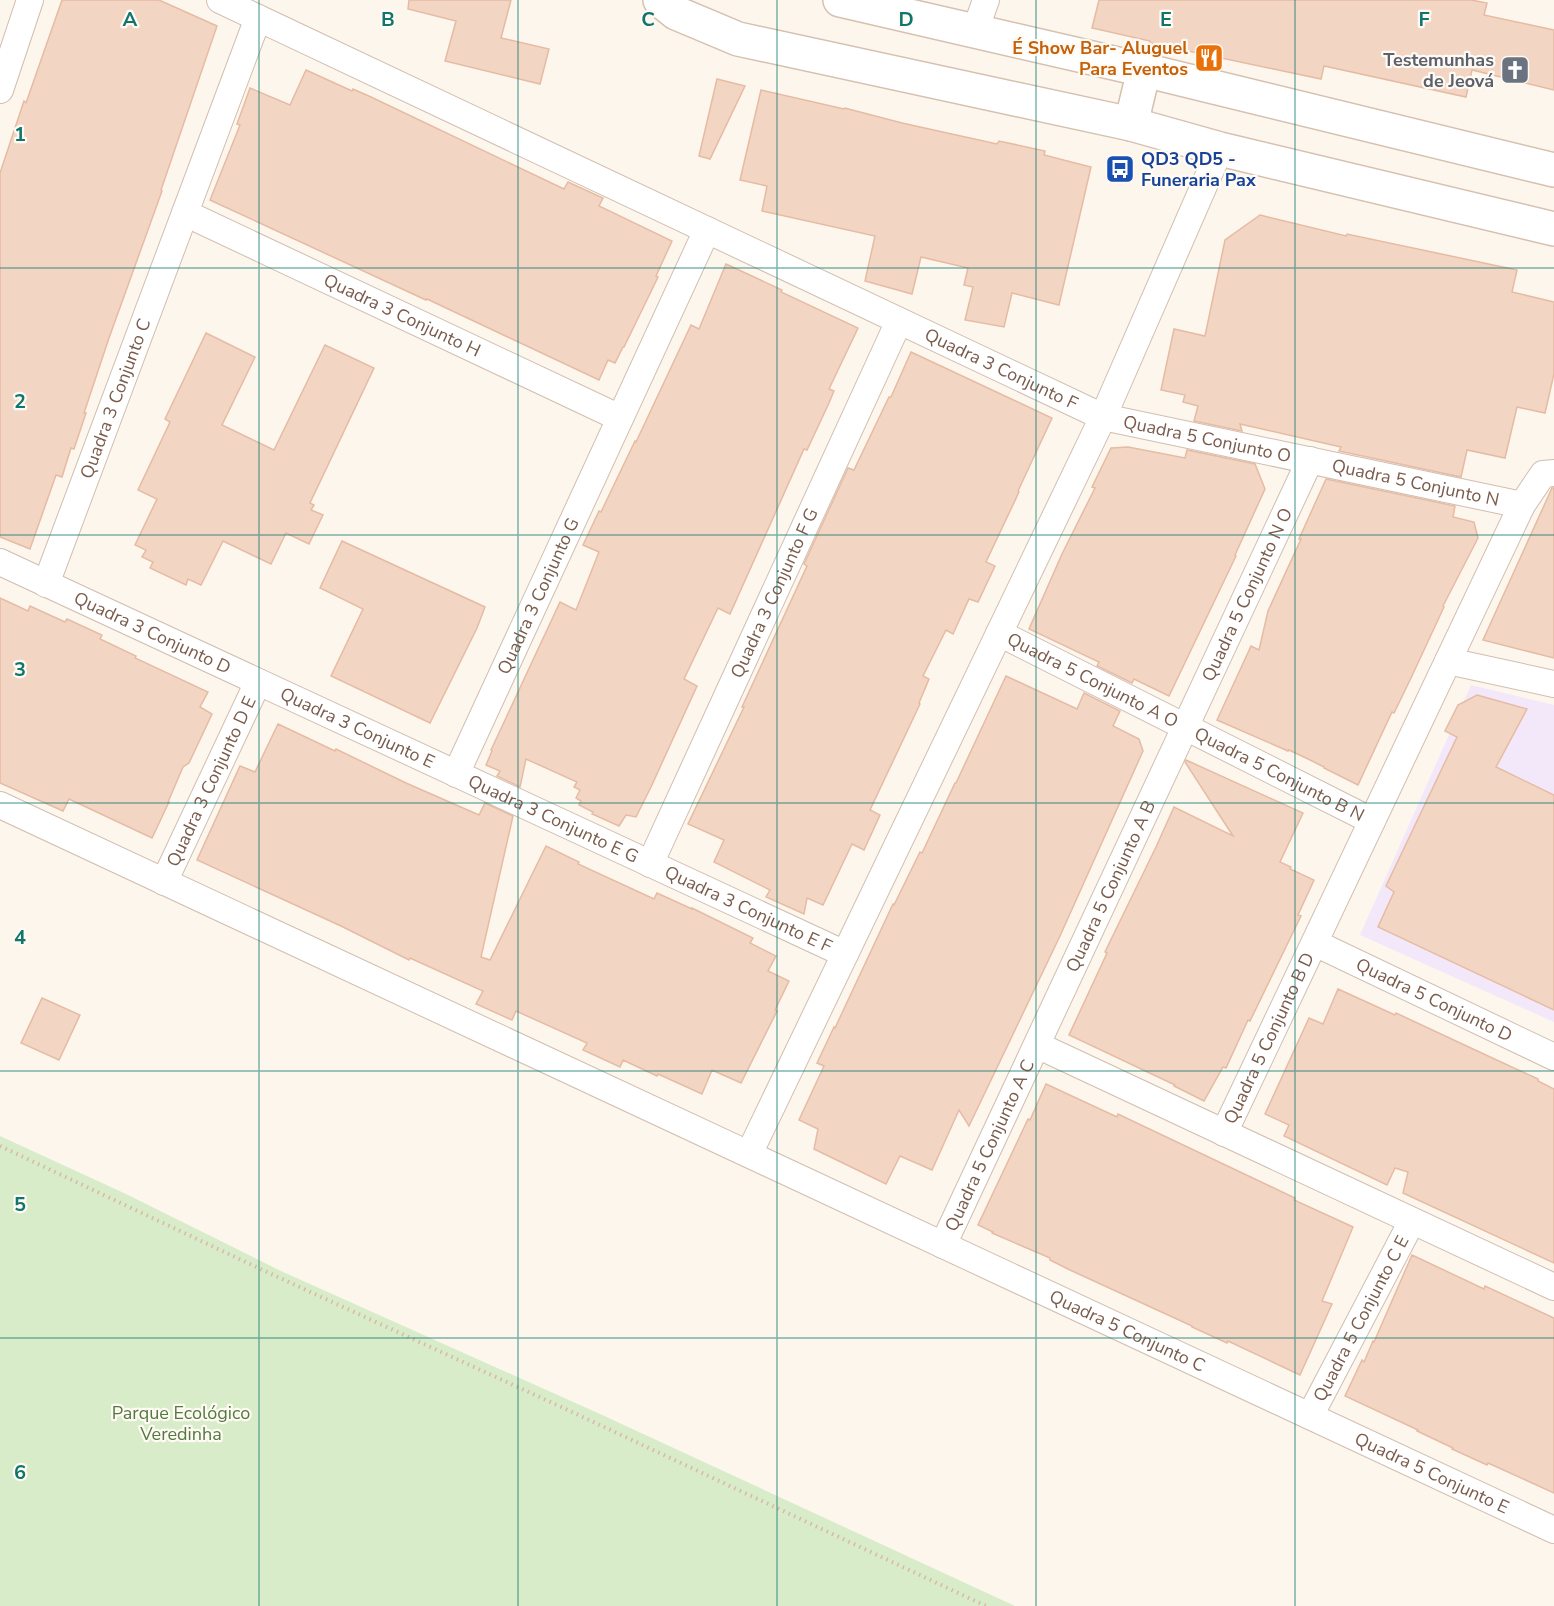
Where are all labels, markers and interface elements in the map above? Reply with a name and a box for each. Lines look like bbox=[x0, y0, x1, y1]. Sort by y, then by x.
text: A bbox=[123, 6, 138, 33]
text: B bbox=[381, 6, 395, 33]
text: C bbox=[641, 6, 655, 33]
text: D bbox=[898, 6, 914, 33]
text: E bbox=[1160, 6, 1172, 33]
text: F bbox=[1418, 6, 1430, 33]
place label: É Show Bar- Aluguel Para Eventos bbox=[1012, 36, 1188, 81]
restaurant icon: É Show Bar- Aluguel Para Eventos bbox=[1193, 42, 1225, 74]
place label: Testemunhas de Jeová bbox=[1383, 48, 1494, 93]
church icon: Testemunhas de Jeová bbox=[1499, 54, 1531, 86]
text: 1 bbox=[14, 121, 26, 148]
place label: QD3 QD5 - Funeraria Pax bbox=[1141, 147, 1256, 192]
bus stop icon: QD3 QD5 - Funeraria Pax bbox=[1104, 153, 1136, 185]
street label: Quadra 3 Conjunto H bbox=[320, 268, 485, 363]
street label: Quadra 3 Conjunto C bbox=[75, 315, 156, 482]
street label: Quadra 3 Conjunto F bbox=[921, 322, 1082, 416]
text: 2 bbox=[14, 388, 26, 415]
street label: Quadra 5 Conjunto O bbox=[1121, 410, 1293, 468]
street label: Quadra 5 Conjunto N bbox=[1330, 453, 1502, 512]
street label: Quadra 3 Conjunto F G bbox=[725, 504, 824, 682]
street label: Quadra 5 Conjunto N O bbox=[1196, 504, 1298, 685]
street label: Quadra 3 Conjunto G bbox=[492, 514, 585, 678]
street label: Quadra 3 Conjunto D bbox=[70, 586, 235, 679]
street label: Quadra 5 Conjunto A O bbox=[1003, 627, 1182, 733]
text: 3 bbox=[14, 656, 26, 683]
street label: Quadra 3 Conjunto E bbox=[276, 682, 439, 774]
street label: Quadra 3 Conjunto D E bbox=[161, 692, 262, 871]
street label: Quadra 5 Conjunto B N bbox=[1190, 721, 1368, 827]
street label: Quadra 3 Conjunto E G bbox=[464, 769, 642, 869]
street label: Quadra 5 Conjunto A B bbox=[1060, 796, 1161, 976]
street label: Quadra 3 Conjunto E F bbox=[661, 860, 836, 958]
text: 4 bbox=[14, 924, 26, 951]
street label: Quadra 5 Conjunto B D bbox=[1218, 948, 1320, 1128]
street label: Quadra 5 Conjunto D bbox=[1352, 952, 1516, 1047]
street label: Quadra 5 Conjunto A C bbox=[939, 1056, 1040, 1235]
text: 5 bbox=[14, 1191, 26, 1218]
street label: Quadra 5 Conjunto C E bbox=[1308, 1231, 1414, 1406]
street label: Quadra 5 Conjunto C bbox=[1046, 1284, 1209, 1378]
park label: Parque Ecológico Veredinha bbox=[112, 1401, 250, 1446]
street label: Quadra 5 Conjunto E bbox=[1351, 1427, 1513, 1519]
text: 6 bbox=[14, 1459, 26, 1486]

